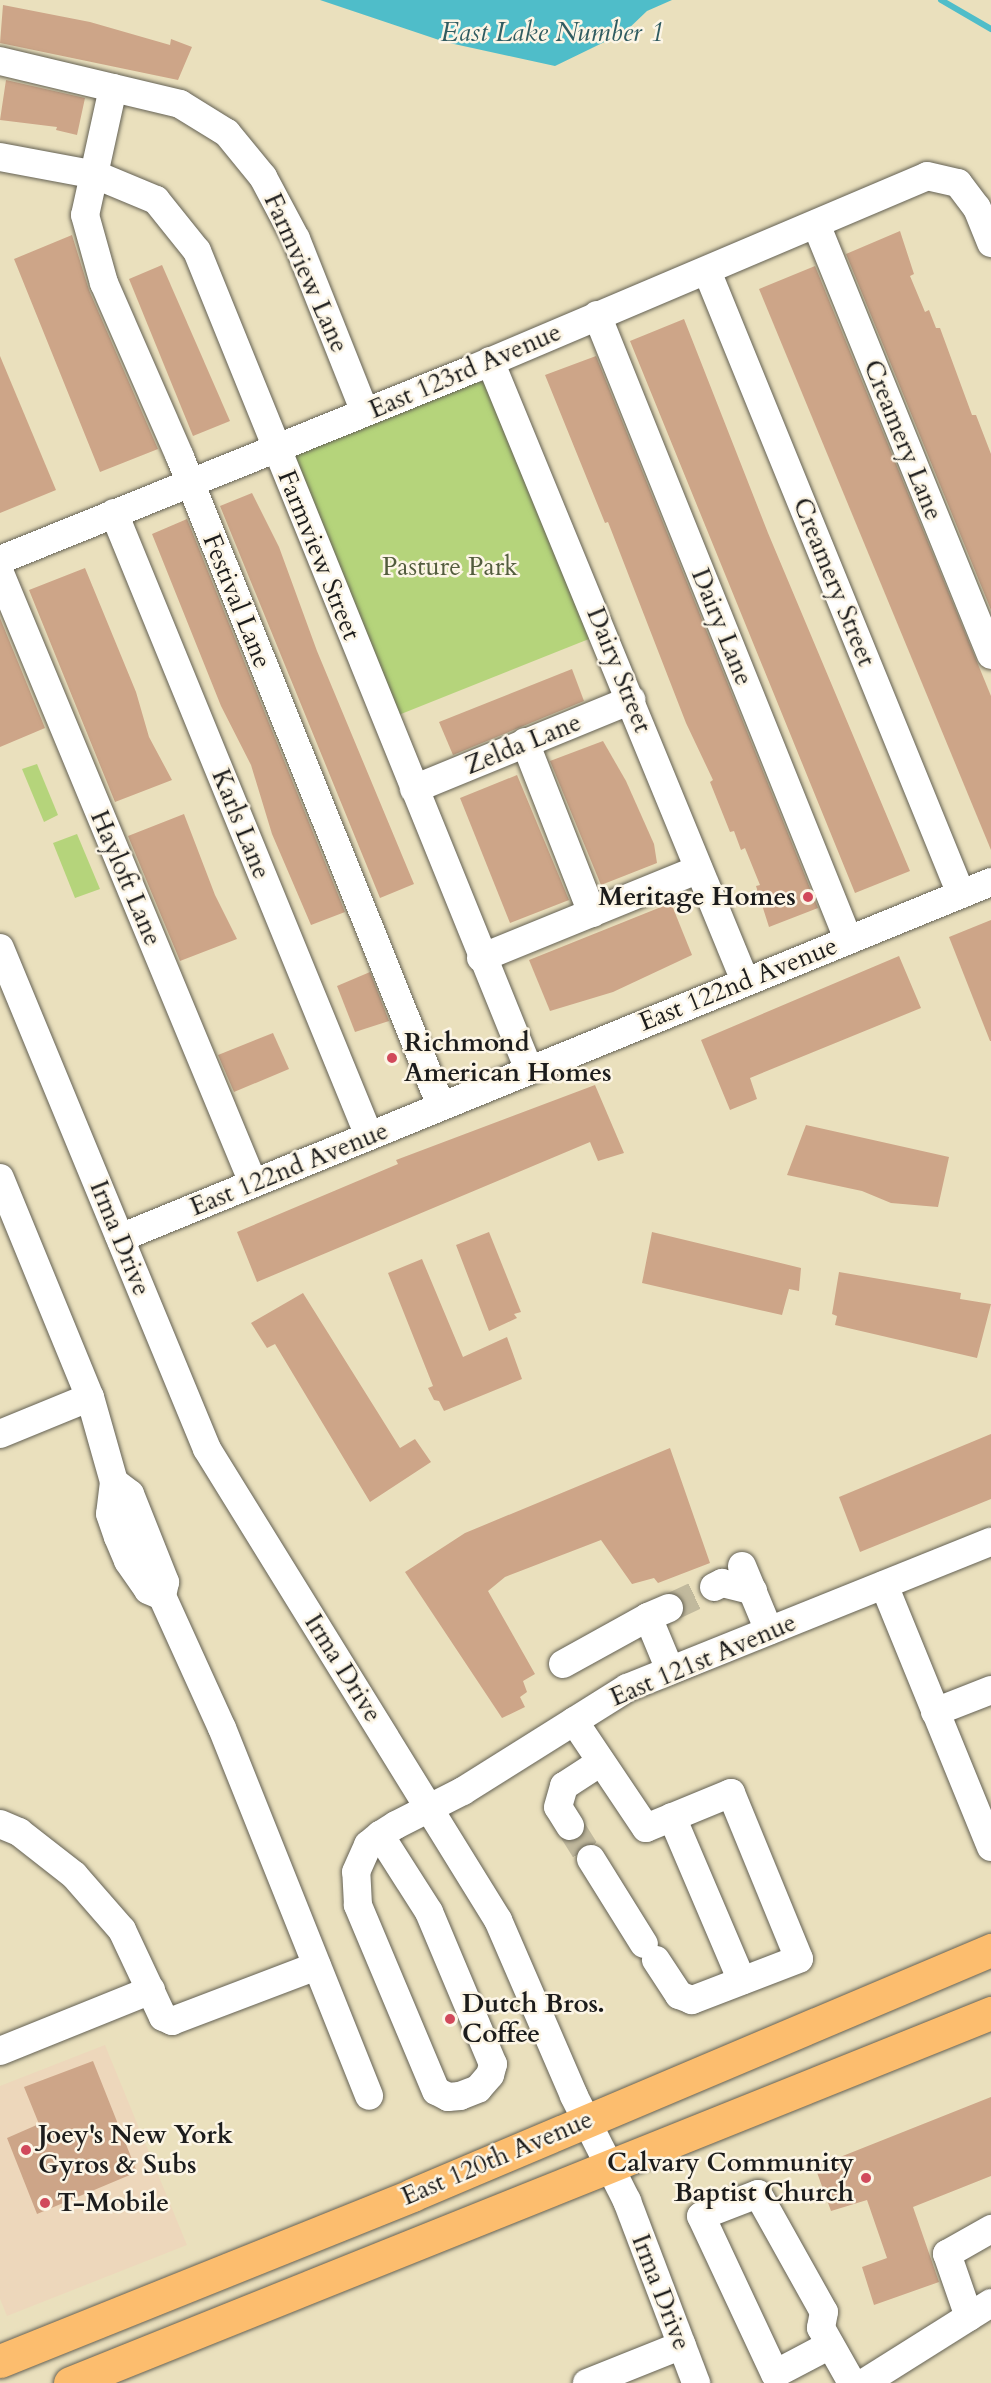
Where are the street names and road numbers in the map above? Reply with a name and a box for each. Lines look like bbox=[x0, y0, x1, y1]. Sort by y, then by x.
street label: Farmview Lane bbox=[257, 188, 355, 358]
street label: East 123rd Avenue bbox=[364, 316, 566, 426]
street label: Creamery Lane bbox=[857, 355, 949, 525]
street label: Farmview Street bbox=[271, 466, 367, 644]
street label: Creamery Street bbox=[786, 493, 882, 671]
street label: Festival Lane bbox=[196, 529, 278, 673]
street label: Dairy Lane bbox=[684, 564, 760, 690]
street label: Dairy Street bbox=[580, 603, 658, 737]
street label: Zelda Lane bbox=[460, 707, 586, 781]
street label: Karls Lane bbox=[205, 764, 277, 884]
street label: Hayloft Lane bbox=[83, 806, 169, 950]
street label: East 122nd Avenue bbox=[634, 930, 842, 1038]
street label: East 122nd Avenue bbox=[185, 1115, 393, 1223]
street label: Irma Drive bbox=[83, 1176, 157, 1300]
street label: East 121st Avenue bbox=[605, 1607, 801, 1713]
street label: Irma Drive bbox=[298, 1608, 388, 1728]
street label: East 120th Avenue bbox=[397, 2104, 597, 2212]
street label: Irma Drive bbox=[625, 2230, 697, 2354]

